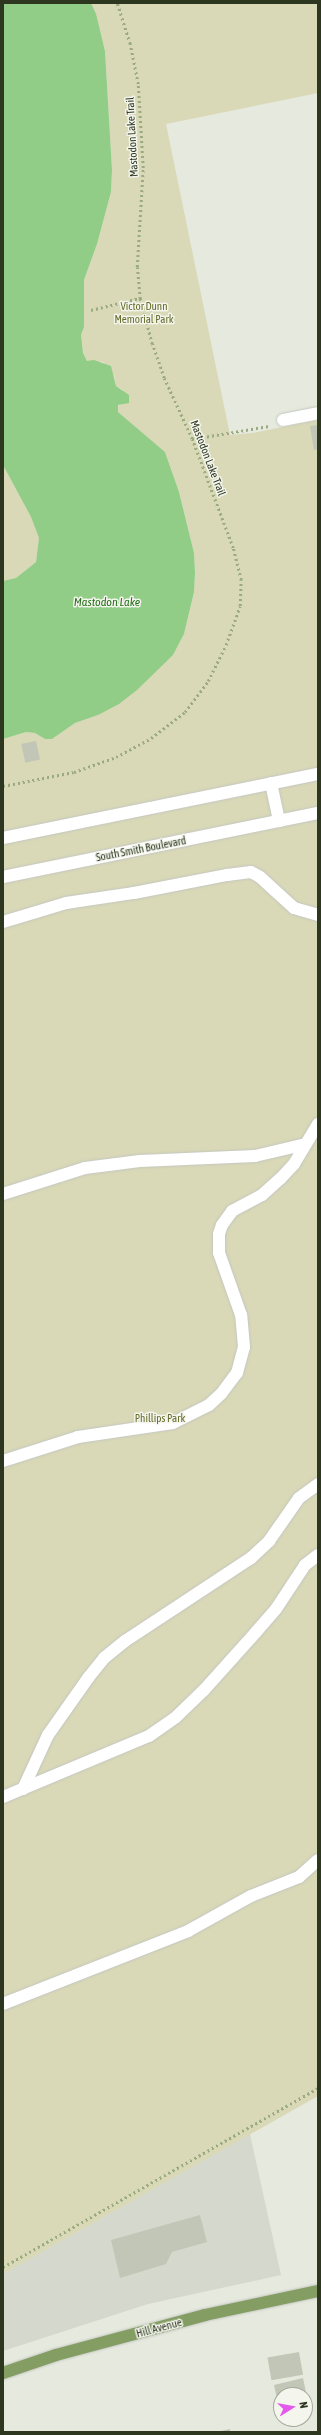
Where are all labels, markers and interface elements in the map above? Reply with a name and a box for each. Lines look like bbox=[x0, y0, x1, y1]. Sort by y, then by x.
street label: Mastodon Lake Trail bbox=[123, 97, 141, 177]
park label: Victor Dunn Memorial Park bbox=[114, 300, 174, 326]
street label: Mastodon Lake Trail bbox=[187, 418, 229, 498]
water label: Mastodon Lake bbox=[74, 596, 140, 610]
street label: South Smith Boulevard bbox=[95, 834, 187, 864]
park label: Phillips Park bbox=[135, 1411, 185, 1425]
street label: Hill Avenue bbox=[135, 2316, 183, 2340]
north arrow bbox=[273, 2387, 313, 2427]
text: N bbox=[297, 2401, 310, 2409]

